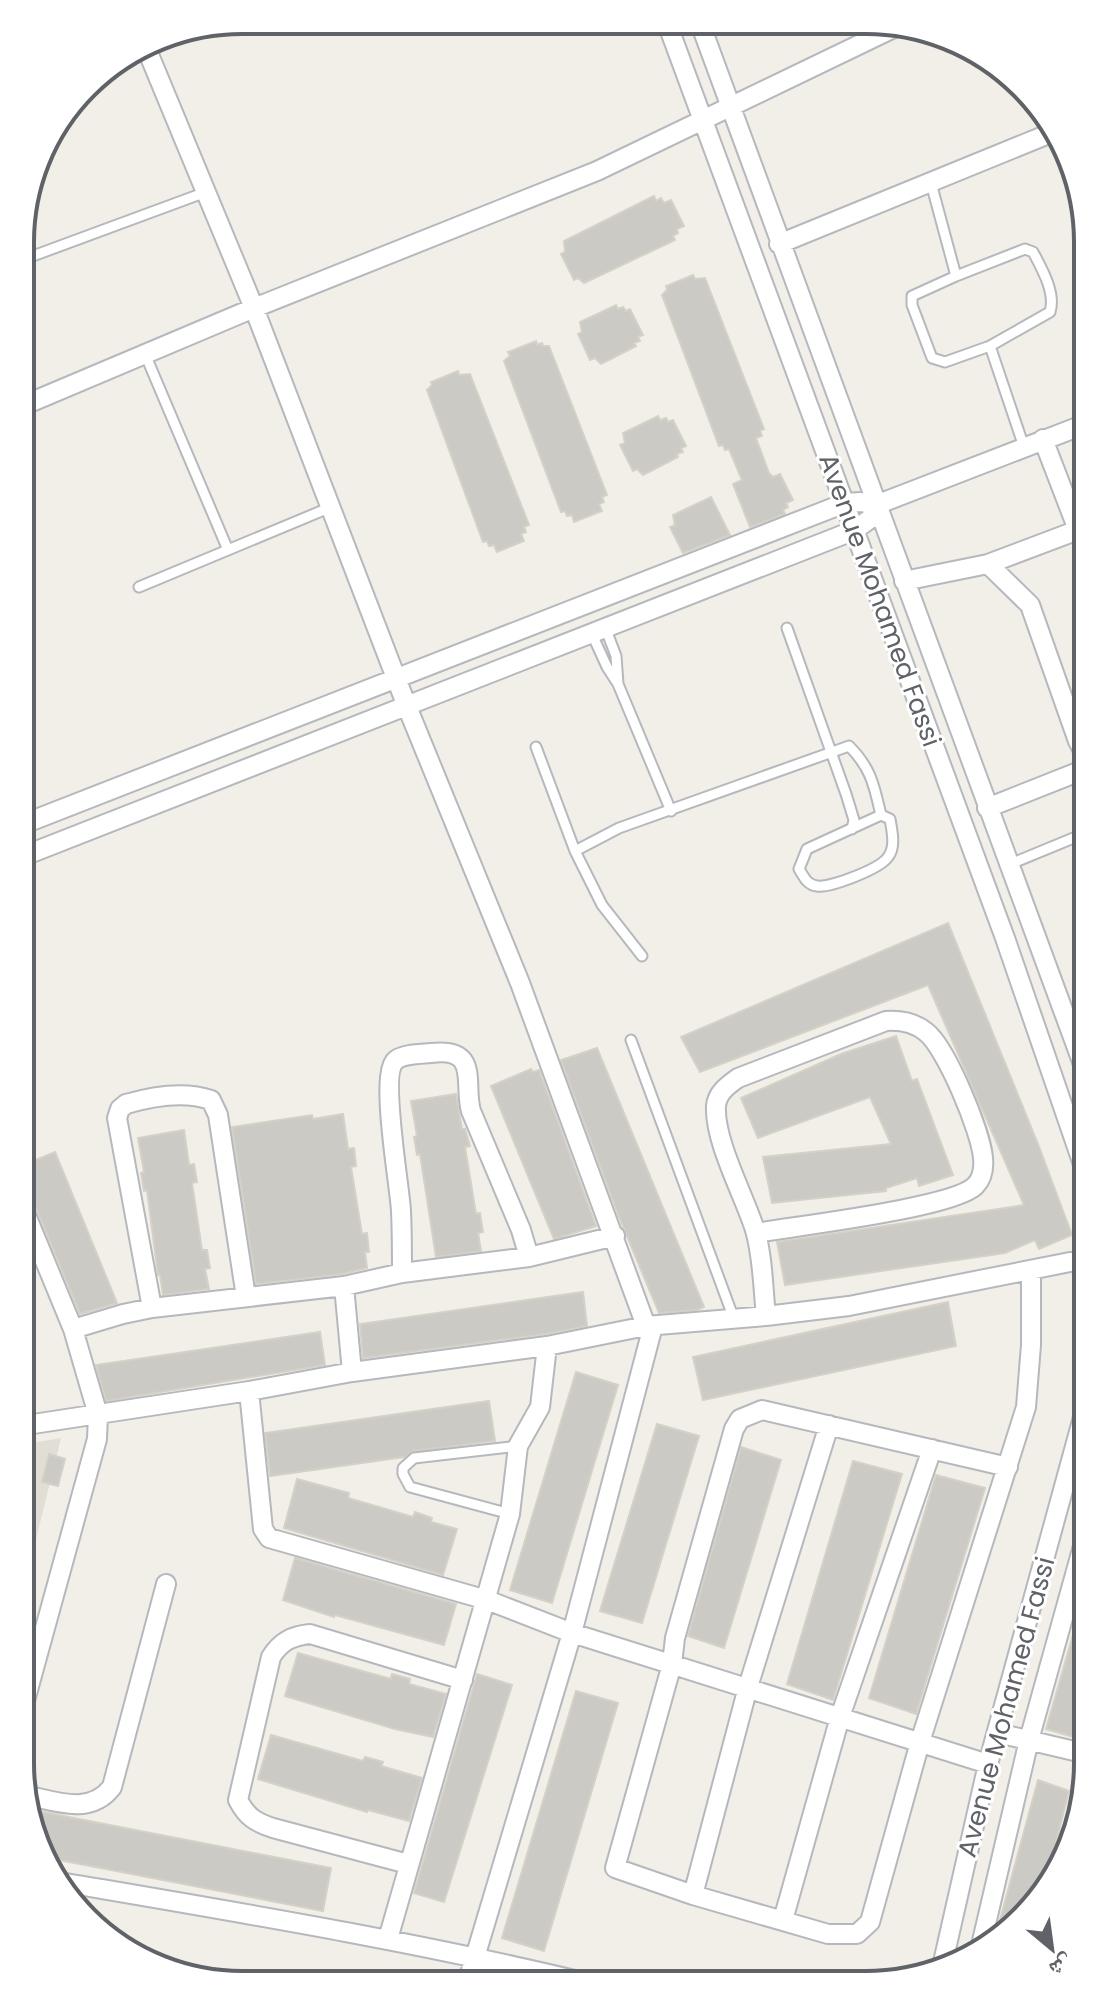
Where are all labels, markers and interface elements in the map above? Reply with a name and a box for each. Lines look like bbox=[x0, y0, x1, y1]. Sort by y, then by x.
street label: Avenue Mohamed Fassi bbox=[810, 448, 950, 752]
street label: Avenue Mohamed Fassi bbox=[949, 1553, 1063, 1861]
north arrow bbox=[1012, 1909, 1092, 1989]
text: ش bbox=[1044, 1947, 1079, 1985]

